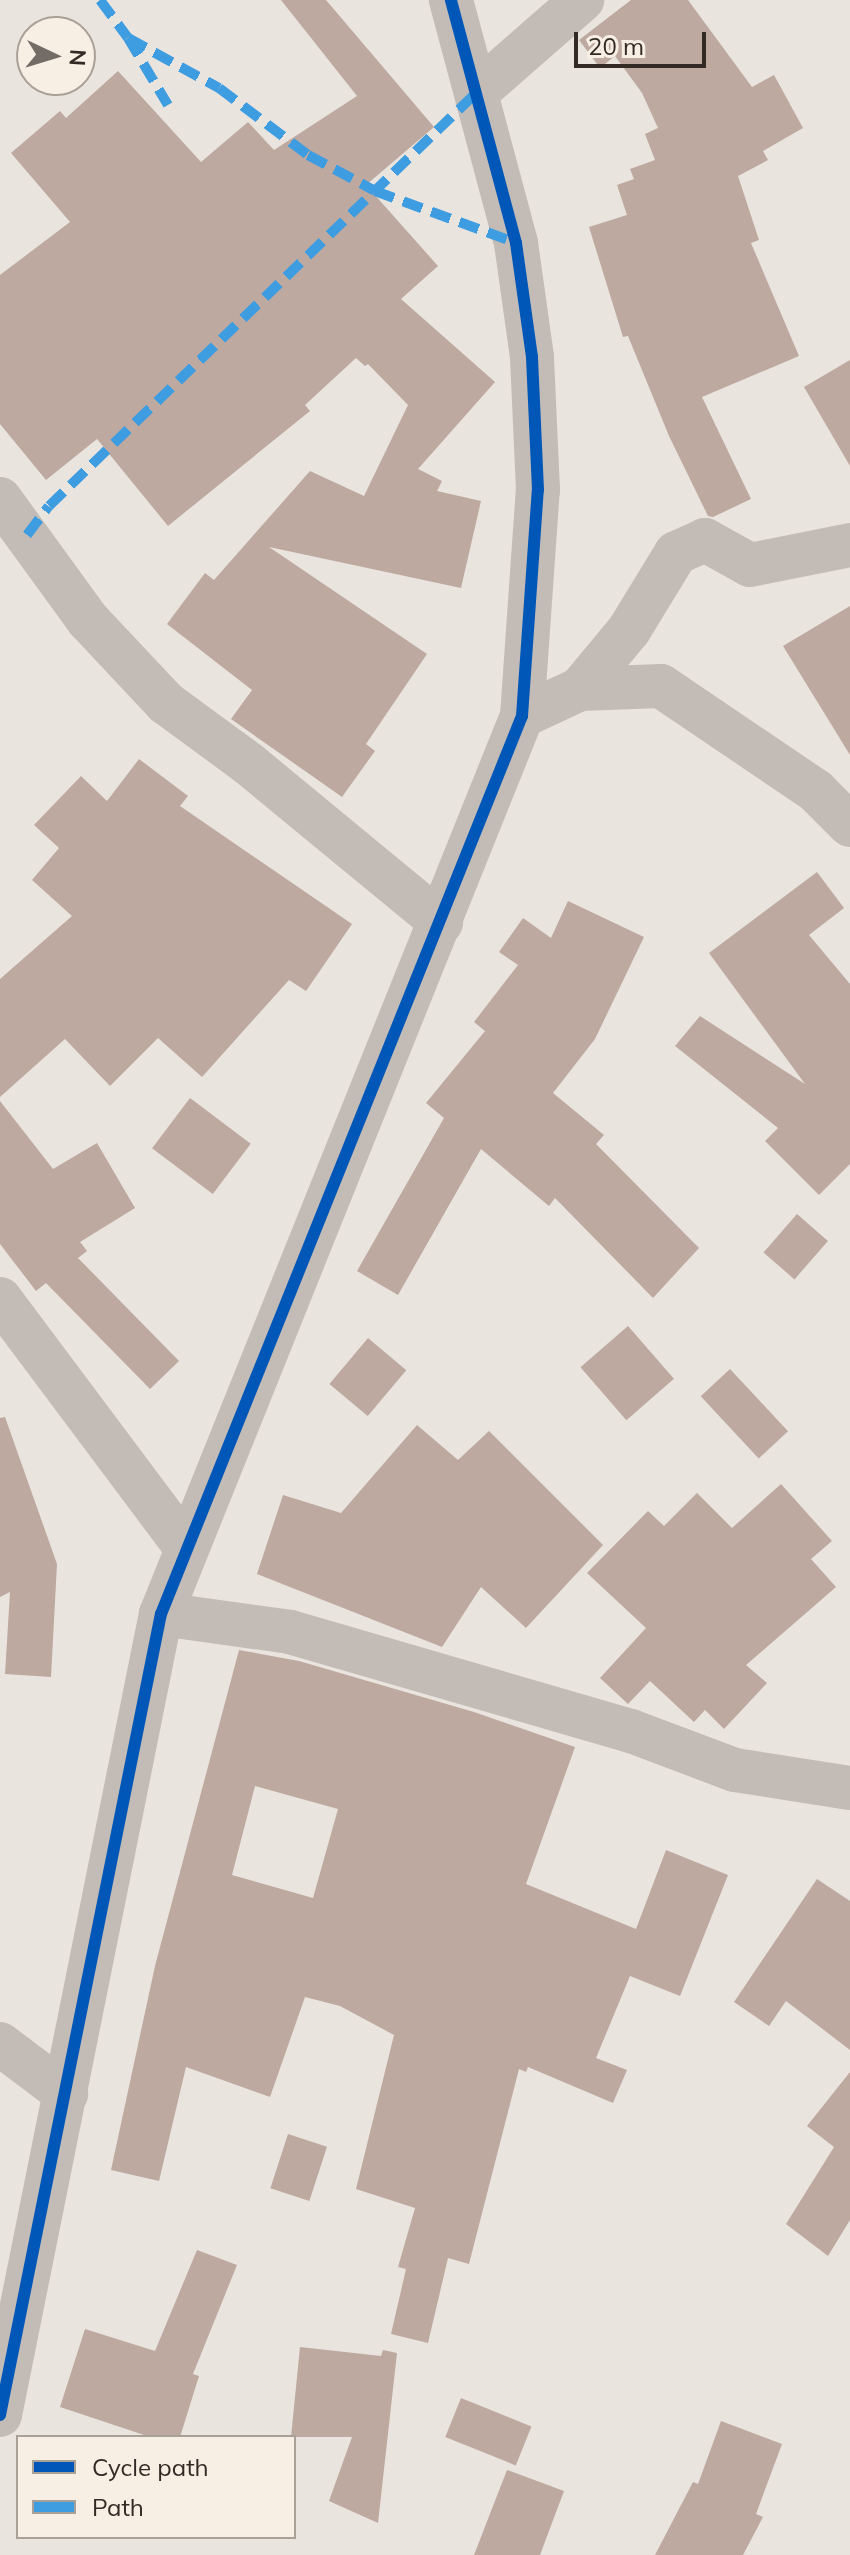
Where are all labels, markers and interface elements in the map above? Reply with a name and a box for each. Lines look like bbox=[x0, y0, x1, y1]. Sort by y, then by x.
north arrow bbox=[16, 16, 96, 96]
scale bar bbox=[578, 16, 710, 66]
text: 20 m bbox=[588, 31, 644, 61]
text: N bbox=[63, 48, 92, 67]
legend bbox=[16, 2435, 296, 2539]
text: Cycle path bbox=[92, 2452, 209, 2482]
text: Path bbox=[92, 2492, 144, 2522]

